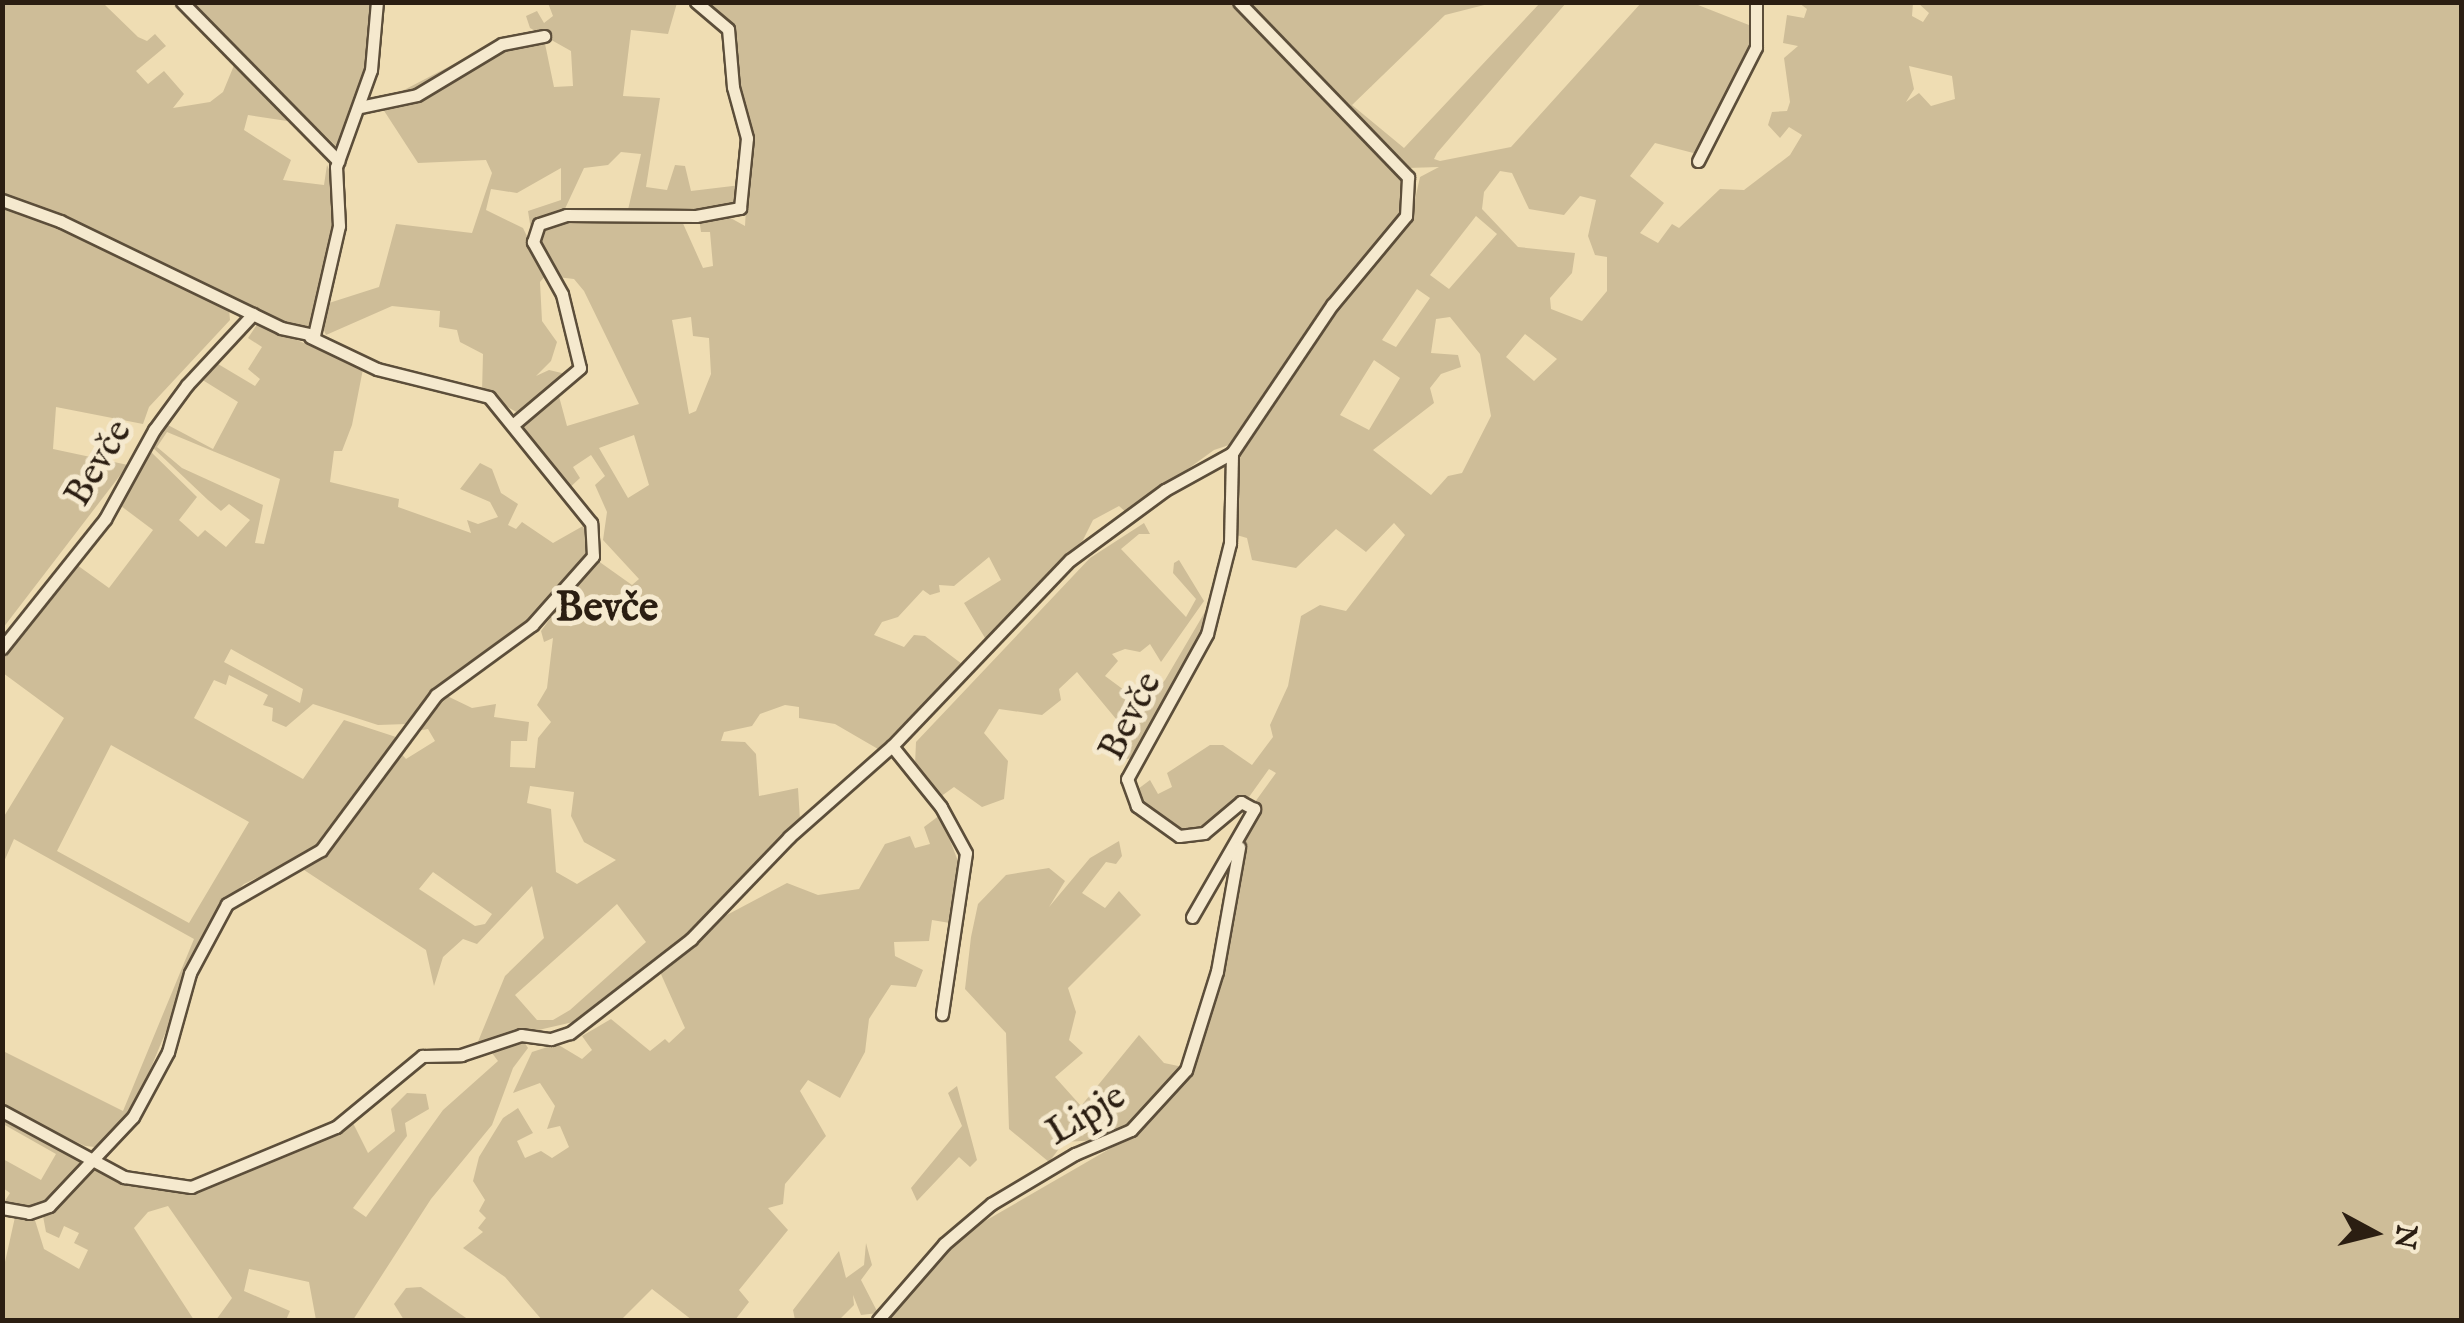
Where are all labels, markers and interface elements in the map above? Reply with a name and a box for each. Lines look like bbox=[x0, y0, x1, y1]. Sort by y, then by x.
street label: Bevče bbox=[57, 412, 143, 516]
district label: Bevče bbox=[556, 584, 658, 634]
street label: Bevče bbox=[1091, 665, 1173, 769]
street label: Lipje bbox=[1039, 1075, 1135, 1157]
north arrow bbox=[2324, 1183, 2424, 1283]
text: N bbox=[2385, 1223, 2423, 1251]

